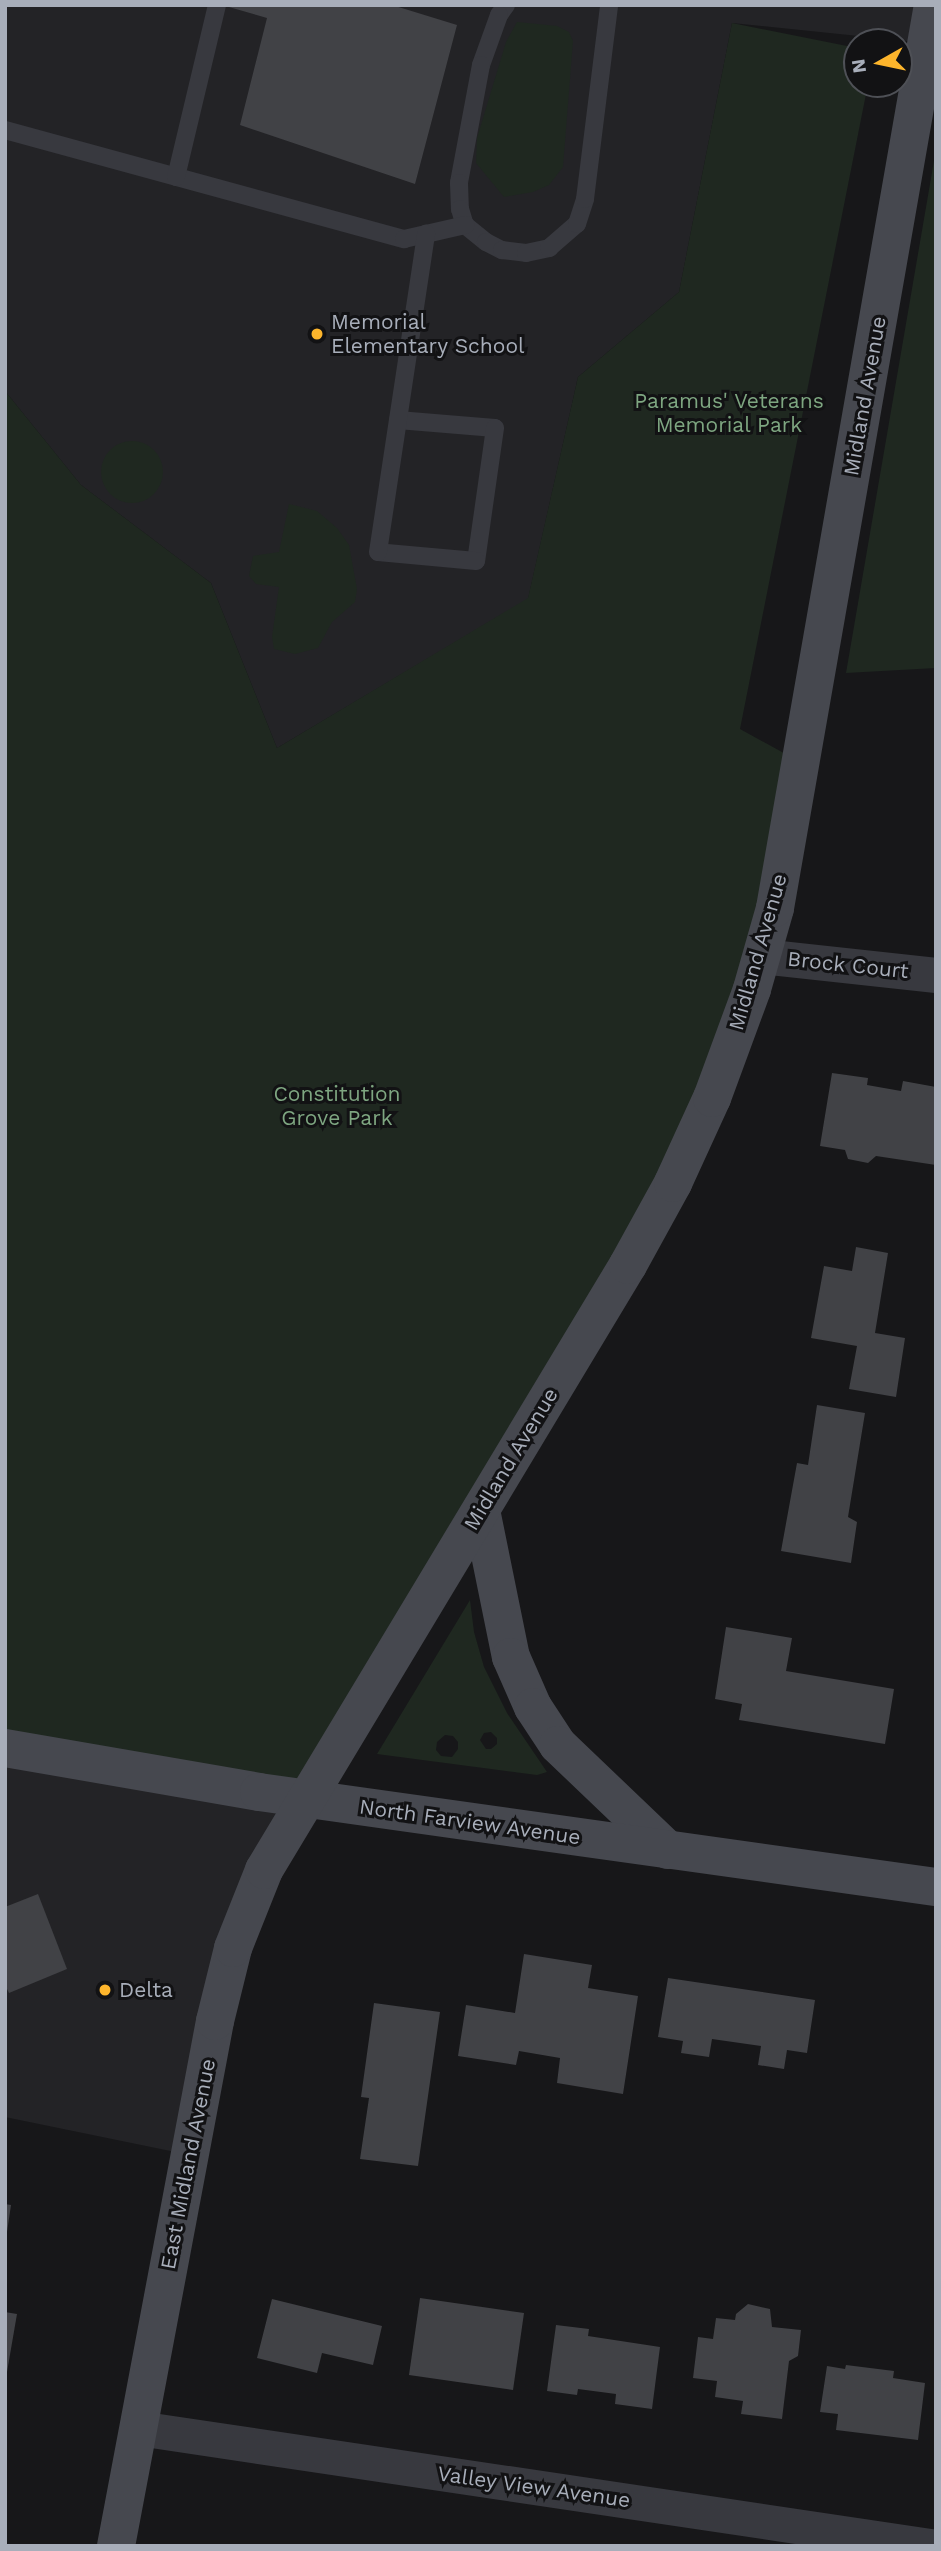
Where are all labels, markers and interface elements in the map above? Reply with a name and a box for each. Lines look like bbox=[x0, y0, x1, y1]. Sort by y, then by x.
north arrow bbox=[843, 28, 913, 98]
text: N bbox=[846, 57, 871, 75]
place label: Memorial Elementary School bbox=[331, 309, 525, 359]
street label: Midland Avenue bbox=[838, 314, 892, 478]
marker: Memorial Elementary School bbox=[309, 326, 325, 342]
park label: Paramus' Veterans Memorial Park bbox=[634, 388, 824, 438]
street label: Midland Avenue bbox=[723, 870, 793, 1034]
street label: Brock Court bbox=[786, 946, 910, 984]
park label: Constitution Grove Park bbox=[273, 1081, 401, 1131]
street label: Midland Avenue bbox=[458, 1383, 564, 1535]
street label: North Farview Avenue bbox=[357, 1794, 583, 1850]
place label: Delta bbox=[119, 1977, 173, 2003]
marker: Delta bbox=[97, 1982, 113, 1998]
street label: East Midland Avenue bbox=[155, 2056, 221, 2272]
street label: Valley View Avenue bbox=[435, 2461, 633, 2513]

